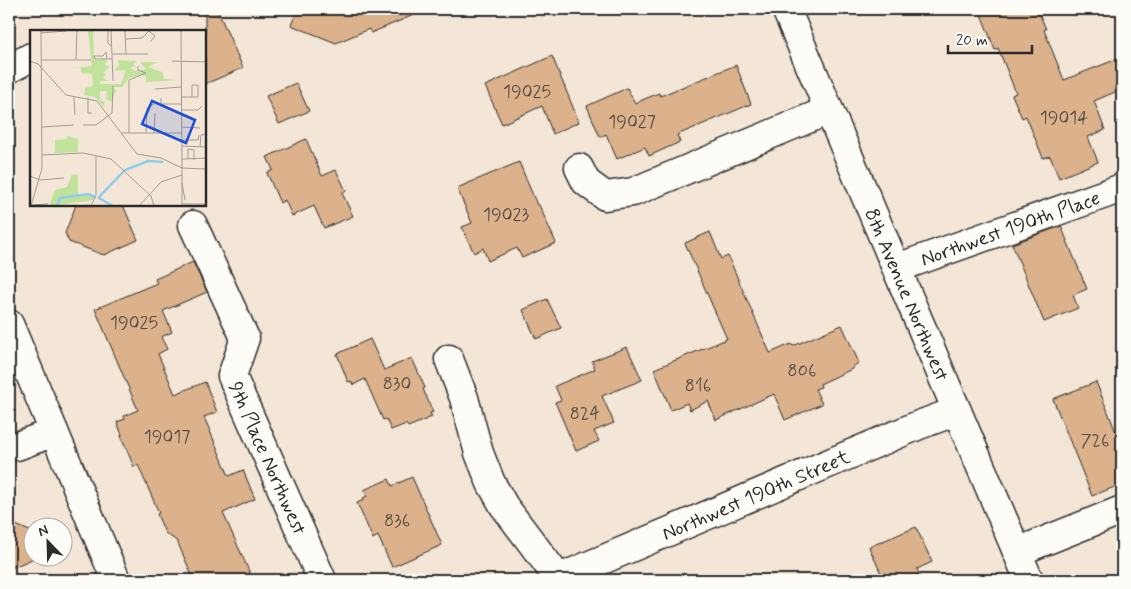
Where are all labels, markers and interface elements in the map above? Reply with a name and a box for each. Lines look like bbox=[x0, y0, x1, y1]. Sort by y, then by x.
scale bar bbox=[948, 22, 1032, 54]
inset map bbox=[30, 30, 206, 206]
text: 20 m bbox=[956, 31, 988, 51]
house number: 19025 bbox=[503, 80, 551, 104]
house number: 19014 bbox=[1040, 106, 1088, 130]
house number: 19027 bbox=[608, 110, 656, 134]
street label: Northwest 190th Place bbox=[917, 185, 1104, 274]
house number: 19023 bbox=[483, 203, 529, 227]
street label: 8th Avenue Northwest bbox=[857, 204, 955, 385]
house number: 19025 bbox=[110, 311, 158, 335]
house number: 806 bbox=[788, 359, 816, 383]
house number: 830 bbox=[383, 372, 411, 396]
house number: 816 bbox=[685, 374, 711, 398]
street label: 9th Place Northwest bbox=[221, 378, 312, 539]
house number: 824 bbox=[570, 402, 601, 426]
house number: 19017 bbox=[144, 425, 190, 449]
house number: 726 bbox=[1081, 429, 1109, 453]
street label: Northwest 190th Street bbox=[658, 444, 855, 548]
house number: 836 bbox=[384, 509, 410, 533]
north arrow bbox=[22, 516, 72, 566]
text: N bbox=[36, 521, 51, 541]

